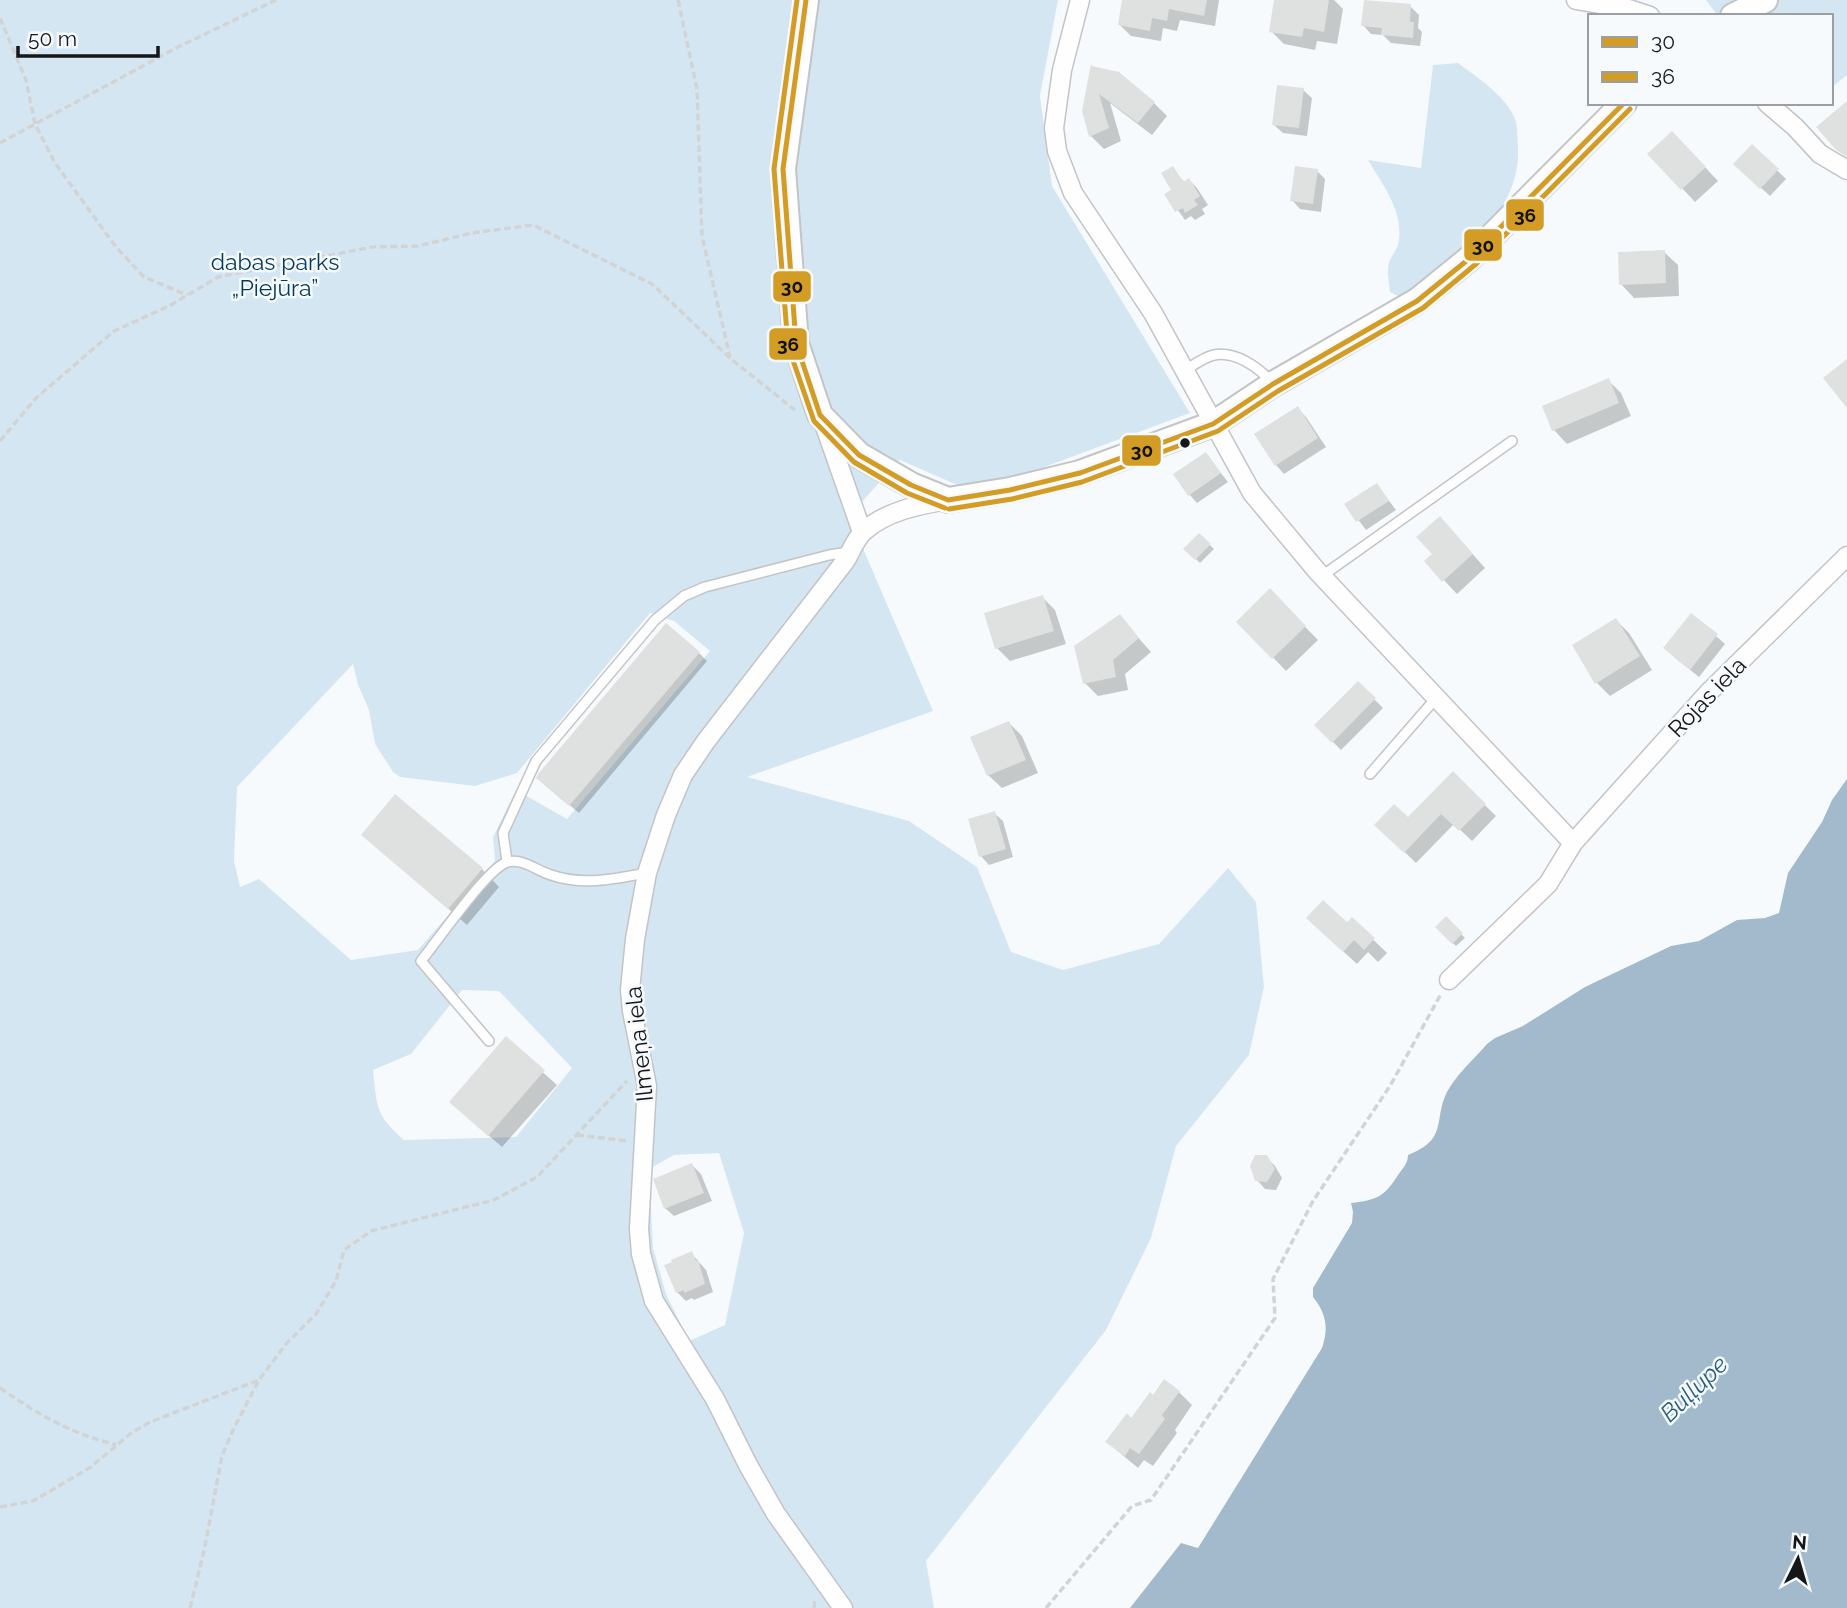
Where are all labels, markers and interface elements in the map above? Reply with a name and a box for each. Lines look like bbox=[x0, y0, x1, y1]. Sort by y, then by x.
scale bar bbox=[18, 14, 158, 58]
legend bbox=[1588, 14, 1833, 105]
text: 50 m bbox=[28, 26, 77, 51]
text: 30 bbox=[1651, 29, 1675, 54]
text: 36 bbox=[1651, 64, 1675, 89]
line badge: 36 bbox=[1505, 198, 1545, 232]
text: 36 bbox=[1514, 204, 1536, 226]
line badge: 30 bbox=[1463, 228, 1503, 262]
text: 30 bbox=[1472, 234, 1494, 256]
park label: dabas parks „Piejūra” bbox=[211, 248, 339, 301]
line badge: 30 bbox=[772, 270, 812, 303]
text: 30 bbox=[781, 275, 803, 297]
line badge: 36 bbox=[768, 327, 808, 361]
text: 36 bbox=[777, 333, 799, 355]
line badge: 30 bbox=[1121, 434, 1162, 467]
unlabelled marker bbox=[1178, 436, 1192, 450]
text: 30 bbox=[1131, 439, 1153, 461]
street label: Rojas iela bbox=[1662, 651, 1751, 742]
street label: Ilmeņa iela bbox=[619, 985, 658, 1103]
water label: Buļļupe bbox=[1654, 1349, 1733, 1428]
north arrow bbox=[1763, 1524, 1833, 1594]
text: N bbox=[1791, 1530, 1808, 1554]

